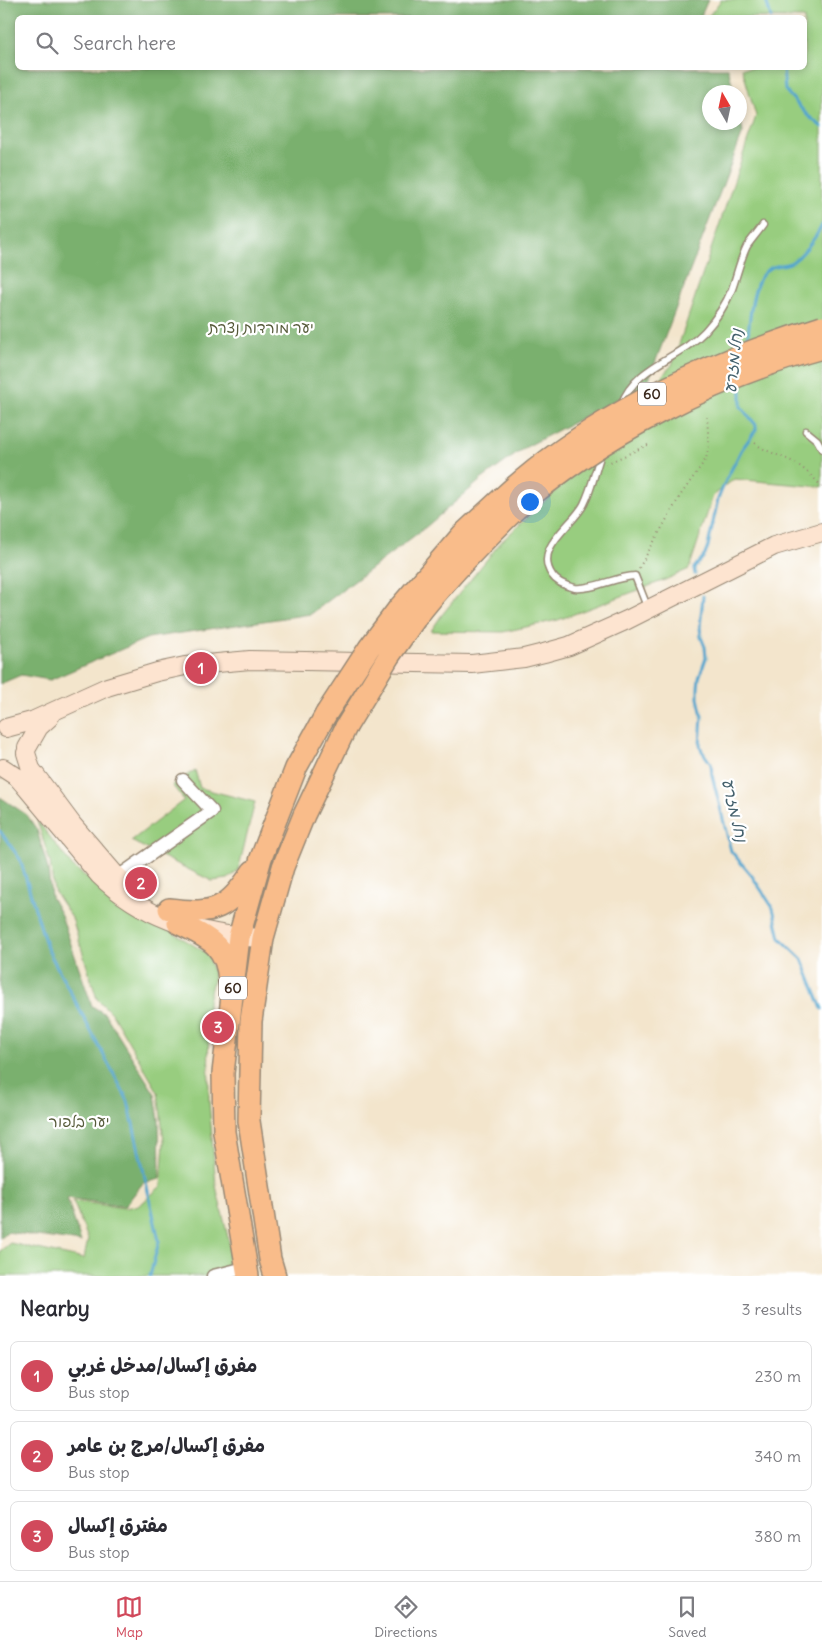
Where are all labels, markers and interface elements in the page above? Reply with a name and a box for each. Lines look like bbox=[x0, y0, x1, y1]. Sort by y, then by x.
search box bbox=[15, 15, 807, 70]
icon: search bbox=[33, 29, 61, 57]
text: Search here bbox=[73, 31, 176, 55]
north arrow bbox=[702, 85, 747, 130]
park label: יער מורדות נצרת bbox=[207, 318, 314, 337]
water label: נחל מזרע bbox=[720, 327, 746, 394]
road number: 60 bbox=[638, 382, 666, 406]
your location bbox=[517, 489, 543, 515]
pin: 1 bbox=[185, 649, 217, 687]
water label: נחל מזרע bbox=[718, 776, 752, 845]
pin: 2 bbox=[125, 864, 157, 902]
road number: 60 bbox=[219, 976, 247, 1000]
pin: 3 bbox=[202, 1008, 234, 1046]
park label: יער בלפור bbox=[49, 1112, 109, 1131]
text: Nearby bbox=[20, 1295, 90, 1322]
text: 3 results bbox=[742, 1299, 802, 1319]
text: مفرق إكسال/مدخل غربي bbox=[68, 1353, 257, 1377]
text: 1 bbox=[34, 1366, 40, 1386]
text: 230 m bbox=[755, 1366, 801, 1386]
text: Bus stop bbox=[68, 1382, 130, 1402]
text: مفرق إكسال/مرج بن عامر bbox=[68, 1433, 265, 1457]
text: 2 bbox=[33, 1446, 41, 1466]
text: 340 m bbox=[754, 1446, 801, 1466]
text: Bus stop bbox=[68, 1462, 130, 1482]
text: مفترق إكسال bbox=[68, 1513, 168, 1537]
text: 3 bbox=[32, 1526, 42, 1546]
text: 380 m bbox=[754, 1526, 801, 1546]
text: Bus stop bbox=[68, 1542, 130, 1562]
tab: Map bbox=[115, 1593, 143, 1641]
tab: Directions bbox=[374, 1593, 437, 1641]
tab: Saved bbox=[668, 1593, 707, 1641]

